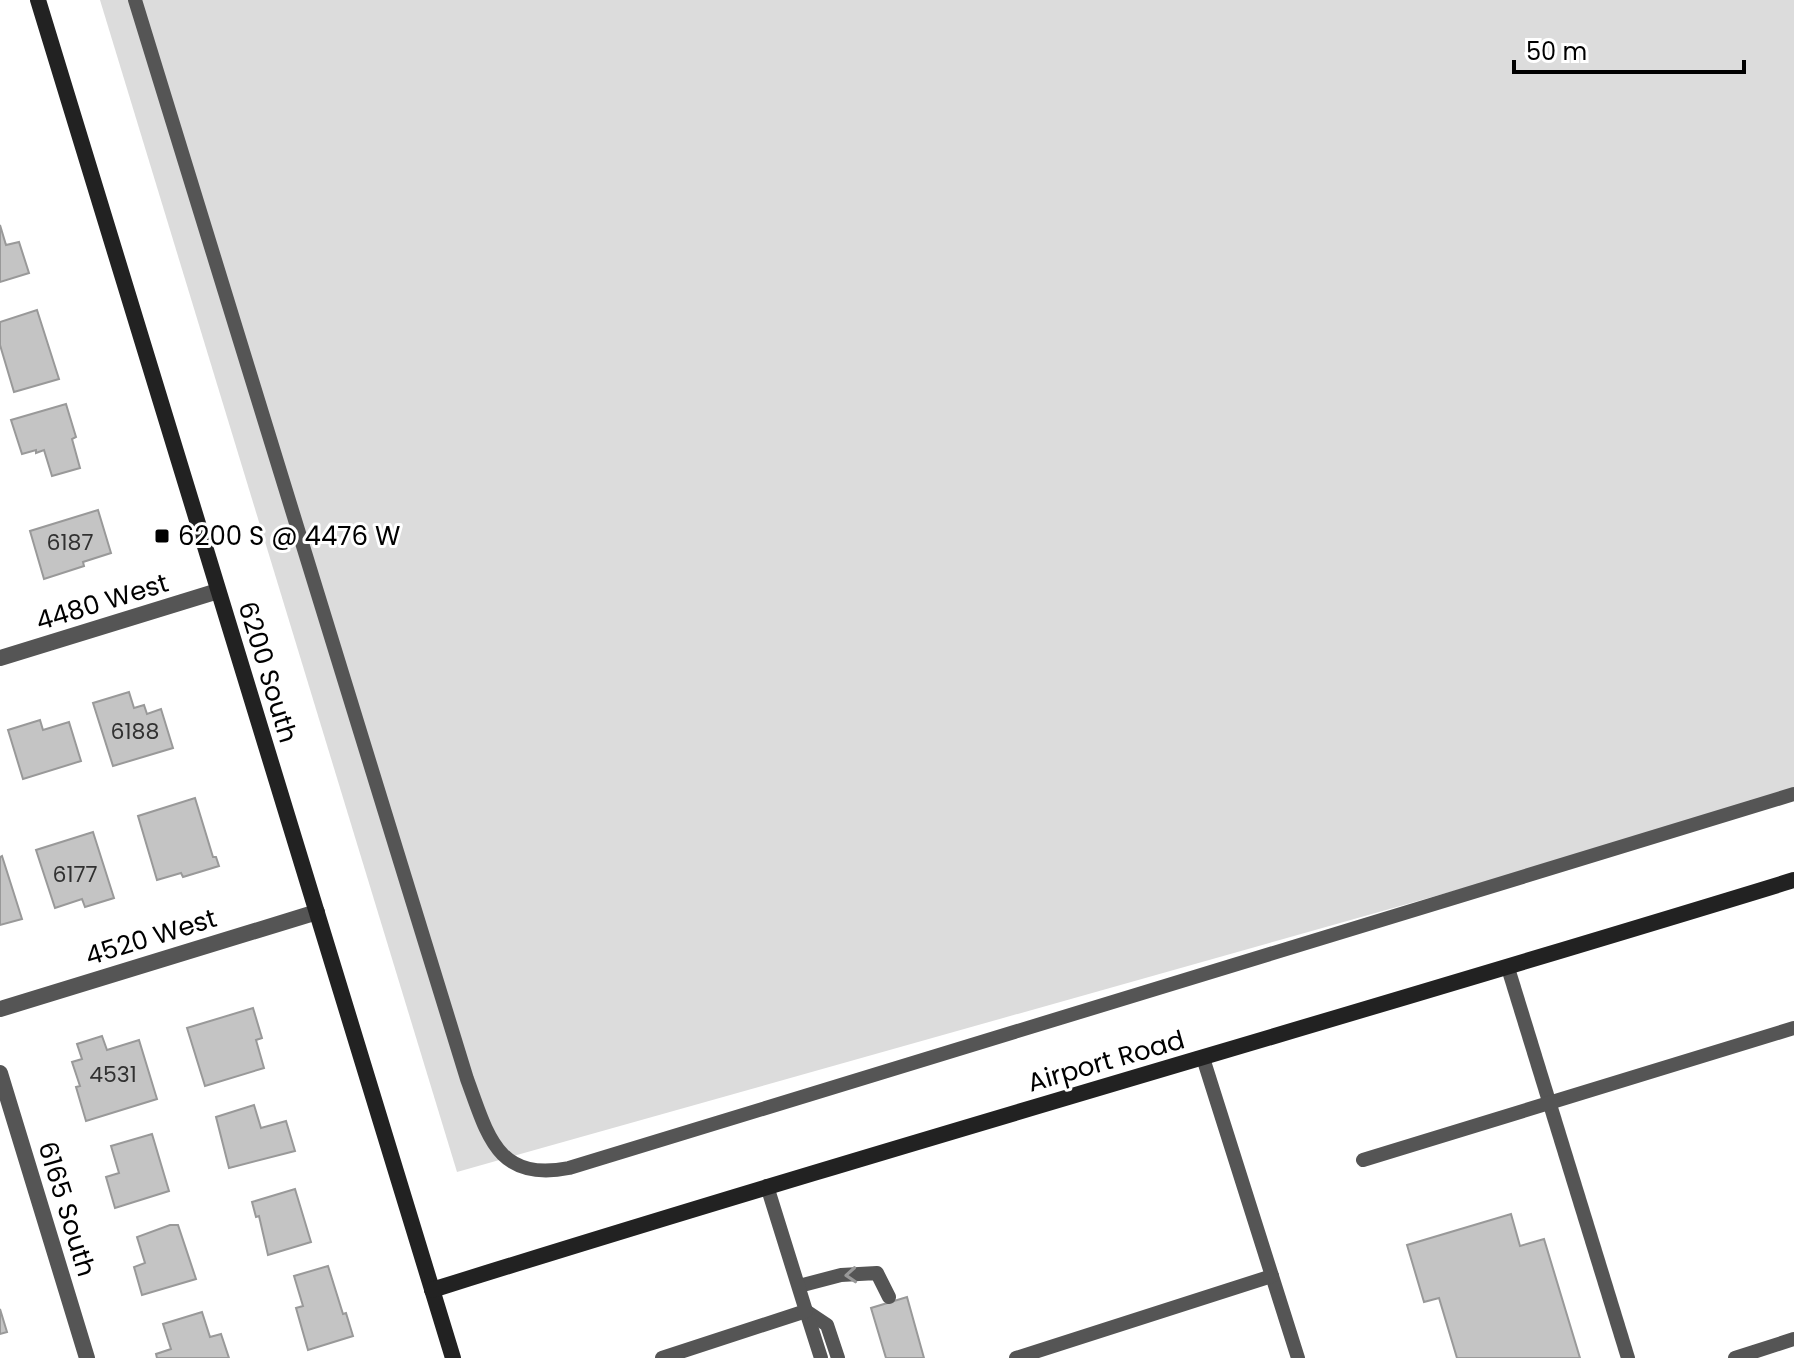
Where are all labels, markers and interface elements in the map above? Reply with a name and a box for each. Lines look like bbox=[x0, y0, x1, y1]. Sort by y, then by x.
scale bar bbox=[1514, 24, 1744, 74]
text: 50 m bbox=[1526, 35, 1587, 68]
place label: 6200 S @ 4476 W bbox=[178, 518, 400, 554]
house number: 6187 bbox=[47, 527, 93, 558]
marker: 6200 S @ 4476 W bbox=[153, 527, 171, 545]
street label: 4480 West bbox=[31, 565, 173, 639]
street label: 6200 South bbox=[229, 597, 307, 747]
house number: 6188 bbox=[111, 716, 159, 747]
house number: 6177 bbox=[52, 859, 98, 890]
street label: 4520 West bbox=[81, 900, 221, 974]
street label: Airport Road bbox=[1023, 1021, 1189, 1101]
house number: 4531 bbox=[89, 1059, 137, 1090]
street label: 6165 South bbox=[29, 1137, 105, 1281]
one-way arrow bbox=[844, 1266, 857, 1283]

